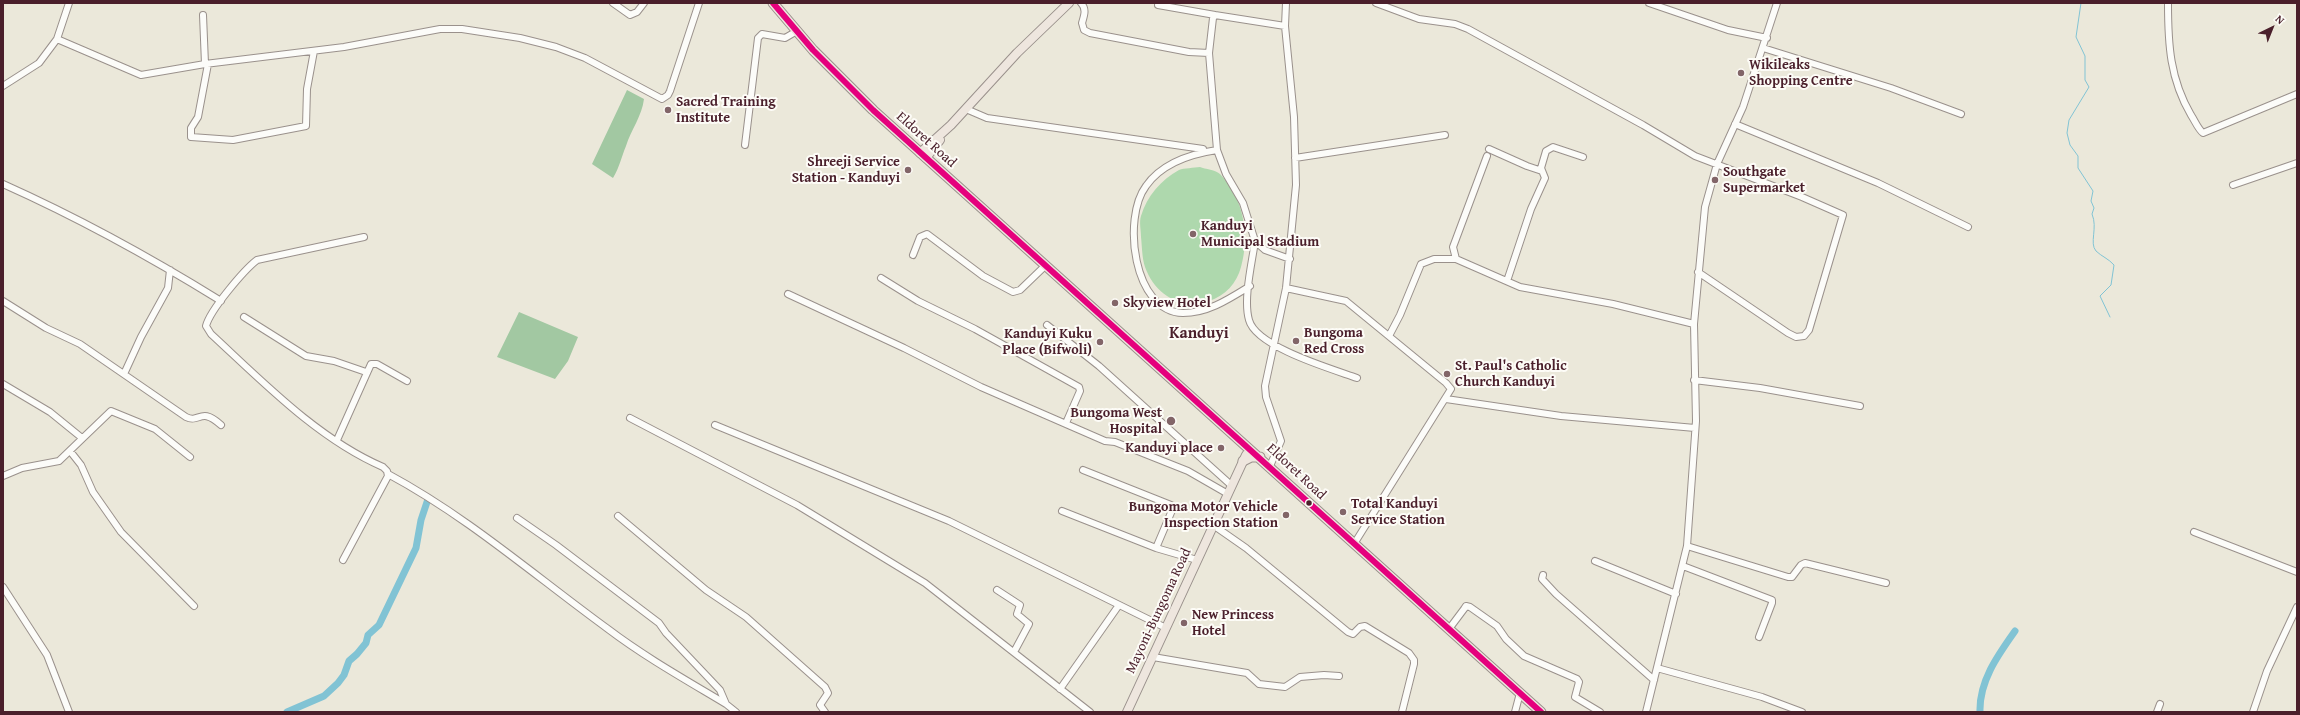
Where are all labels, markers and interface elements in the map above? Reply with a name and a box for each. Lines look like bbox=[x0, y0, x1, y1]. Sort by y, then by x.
north arrow bbox=[2252, 8, 2292, 48]
text: N bbox=[2272, 11, 2288, 28]
place label: Wikileaks Shopping Centre bbox=[1749, 57, 1853, 90]
marker: Wikileaks Shopping Centre bbox=[1736, 68, 1746, 78]
place label: Sacred Training Institute bbox=[676, 94, 776, 126]
marker: Sacred Training Institute bbox=[663, 105, 673, 115]
street label: Eldoret Road bbox=[892, 109, 960, 171]
place label: Shreeji Service Station - Kanduyi bbox=[792, 154, 900, 186]
place label: Southgate Supermarket bbox=[1723, 164, 1805, 196]
marker: Shreeji Service Station - Kanduyi bbox=[903, 165, 913, 175]
marker: Southgate Supermarket bbox=[1710, 175, 1720, 185]
place label: Kanduyi Municipal Stadium bbox=[1201, 218, 1319, 250]
marker: Kanduyi Municipal Stadium bbox=[1188, 229, 1198, 239]
place label: Skyview Hotel bbox=[1123, 295, 1211, 311]
marker: Skyview Hotel bbox=[1110, 298, 1120, 308]
district label: Kanduyi bbox=[1169, 324, 1229, 344]
place label: Bungoma Red Cross bbox=[1304, 325, 1364, 358]
place label: Kanduyi Kuku Place (Bifwoli) bbox=[1003, 326, 1092, 358]
marker: Bungoma Red Cross bbox=[1291, 336, 1301, 346]
marker: Kanduyi Kuku Place (Bifwoli) bbox=[1095, 337, 1105, 347]
place label: St. Paul's Catholic Church Kanduyi bbox=[1455, 358, 1567, 390]
marker: St. Paul's Catholic Church Kanduyi bbox=[1442, 369, 1452, 379]
place label: Bungoma West Hospital bbox=[1070, 405, 1162, 438]
marker: Bungoma West Hospital bbox=[1165, 415, 1177, 427]
place label: Kanduyi place bbox=[1125, 440, 1213, 456]
street label: Eldoret Road bbox=[1263, 440, 1329, 504]
marker: Kanduyi place bbox=[1216, 443, 1226, 453]
place label: Total Kanduyi Service Station bbox=[1351, 496, 1445, 528]
unlabelled marker bbox=[1304, 498, 1314, 508]
place label: Bungoma Motor Vehicle Inspection Station bbox=[1129, 499, 1278, 532]
marker: Total Kanduyi Service Station bbox=[1338, 507, 1348, 517]
marker: Bungoma Motor Vehicle Inspection Station bbox=[1281, 510, 1291, 520]
street label: Mayoni-Bungoma Road bbox=[1123, 546, 1195, 676]
place label: New Princess Hotel bbox=[1192, 607, 1274, 640]
marker: New Princess Hotel bbox=[1179, 618, 1189, 628]

